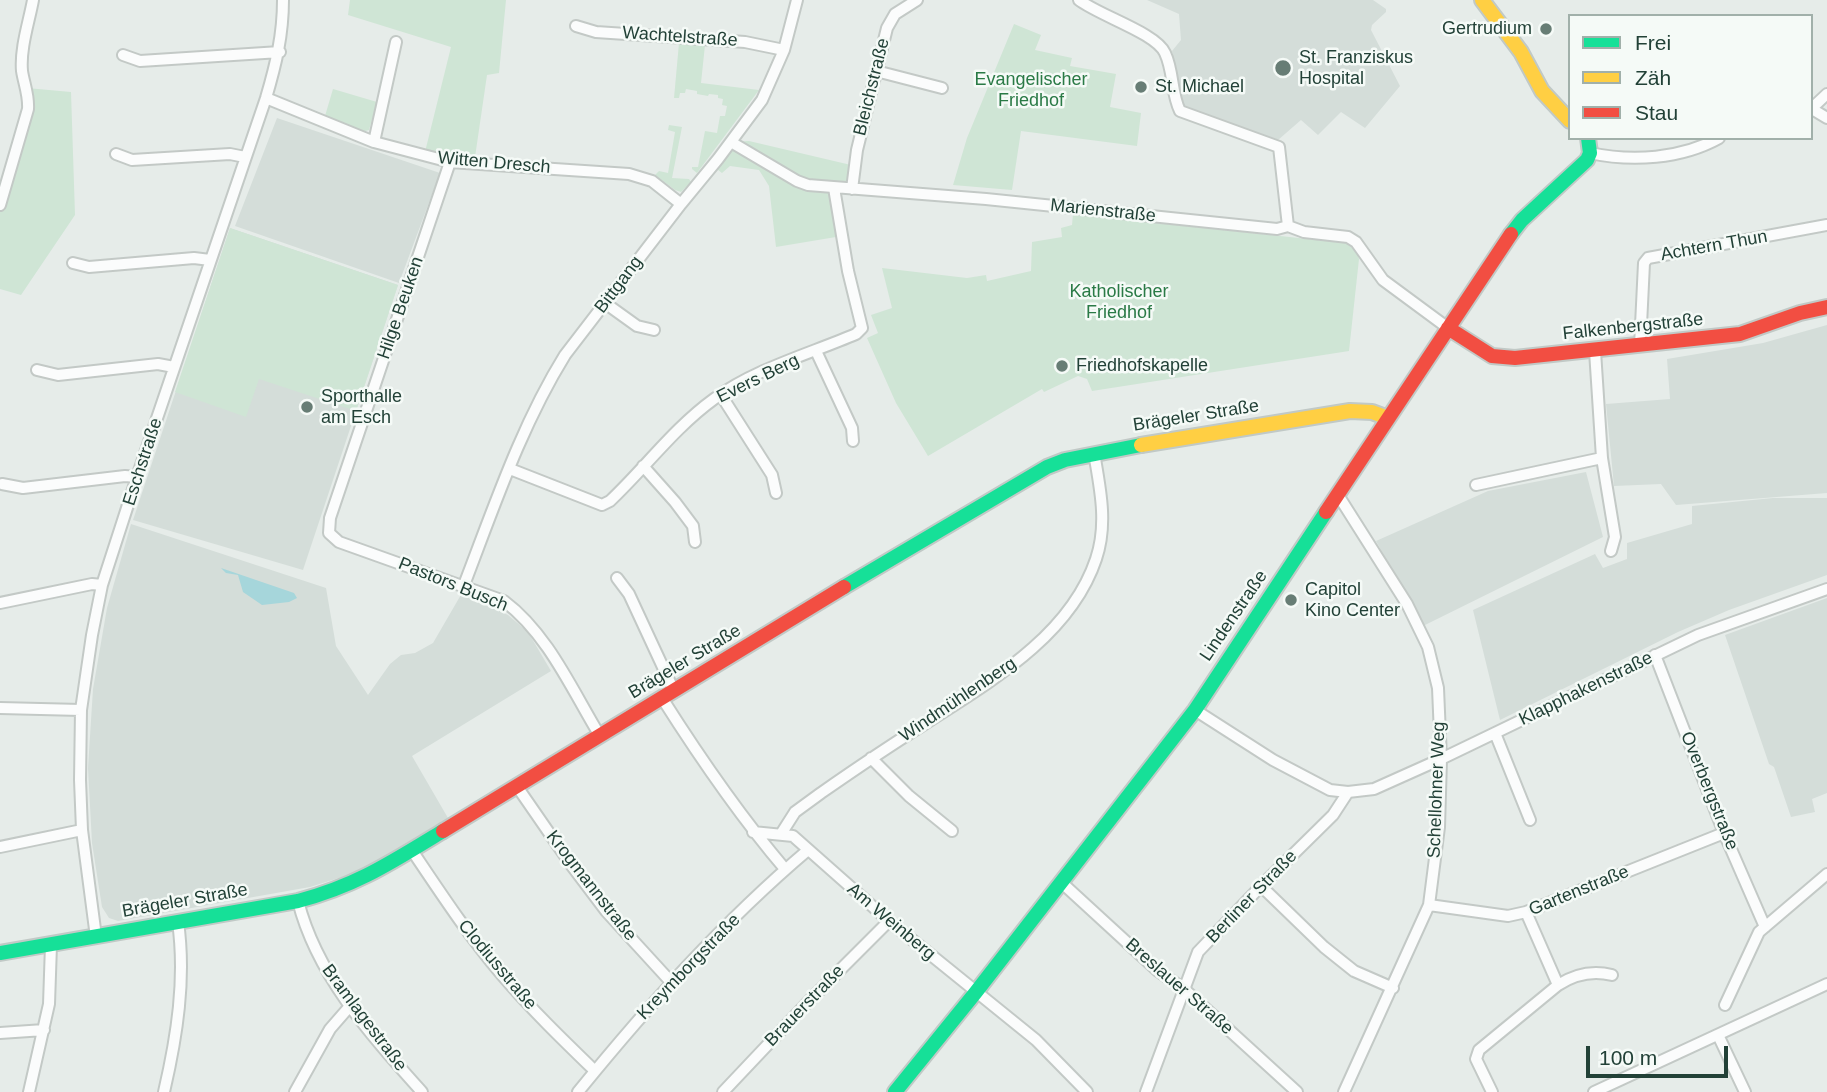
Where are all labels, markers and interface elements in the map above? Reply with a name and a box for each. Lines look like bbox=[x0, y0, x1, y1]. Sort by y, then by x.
legend bbox=[1568, 14, 1813, 140]
place label: Gertrudium bbox=[1442, 18, 1532, 40]
marker: Gertrudium bbox=[1538, 21, 1554, 37]
street label: Wachtelstraße bbox=[622, 22, 738, 52]
text: Frei bbox=[1635, 31, 1671, 54]
street label: Bleichstraße bbox=[849, 36, 895, 138]
place label: St. Franziskus Hospital bbox=[1299, 47, 1413, 90]
marker: St. Franziskus Hospital bbox=[1273, 58, 1293, 78]
text: Zäh bbox=[1635, 66, 1671, 89]
park label: Evangelischer Friedhof bbox=[974, 69, 1088, 112]
place label: St. Michael bbox=[1155, 76, 1244, 98]
marker: St. Michael bbox=[1133, 79, 1149, 95]
text: Stau bbox=[1635, 101, 1678, 124]
street label: Witten Dresch bbox=[437, 147, 551, 179]
street label: Marienstraße bbox=[1049, 195, 1157, 227]
street label: Achtern Thun bbox=[1659, 226, 1769, 266]
street label: Bittgang bbox=[590, 252, 648, 318]
street label: Hilge Beuken bbox=[373, 254, 429, 362]
park label: Katholischer Friedhof bbox=[1069, 281, 1169, 324]
street label: Falkenbergstraße bbox=[1562, 309, 1704, 345]
street label: Evers Berg bbox=[713, 350, 803, 408]
place label: Friedhofskapelle bbox=[1076, 355, 1208, 377]
marker: Friedhofskapelle bbox=[1054, 358, 1070, 374]
place label: Sporthalle am Esch bbox=[321, 386, 402, 428]
street label: Brägeler Straße bbox=[1132, 395, 1260, 437]
marker: Sporthalle am Esch bbox=[299, 399, 315, 415]
street label: Eschstraße bbox=[119, 415, 167, 509]
street label: Pastors Busch bbox=[395, 553, 511, 617]
street label: Lindenstraße bbox=[1196, 566, 1272, 666]
place label: Capitol Kino Center bbox=[1305, 579, 1400, 622]
marker: Capitol Kino Center bbox=[1283, 592, 1299, 608]
street label: Brägeler Straße bbox=[625, 620, 745, 704]
street label: Klapphakenstraße bbox=[1516, 647, 1656, 731]
street label: Windmühlenberg bbox=[896, 653, 1020, 747]
street label: Schellohner Weg bbox=[1424, 721, 1450, 859]
street label: Overbergstraße bbox=[1675, 729, 1743, 853]
street label: Krogmannstraße bbox=[541, 827, 641, 945]
street label: Berliner Straße bbox=[1202, 846, 1302, 948]
street label: Gartenstraße bbox=[1526, 861, 1632, 921]
street label: Brägeler Straße bbox=[121, 879, 249, 923]
street label: Am Weinberg bbox=[842, 879, 940, 965]
street label: Kreymborgstraße bbox=[633, 909, 745, 1025]
street label: Clodiusstraße bbox=[453, 916, 541, 1014]
street label: Breslauer Straße bbox=[1121, 934, 1237, 1040]
street label: Bramlagestraße bbox=[317, 960, 411, 1076]
street label: Brauerstraße bbox=[761, 961, 849, 1051]
scale bar bbox=[1589, 1032, 1731, 1076]
text: 100 m bbox=[1599, 1046, 1657, 1069]

